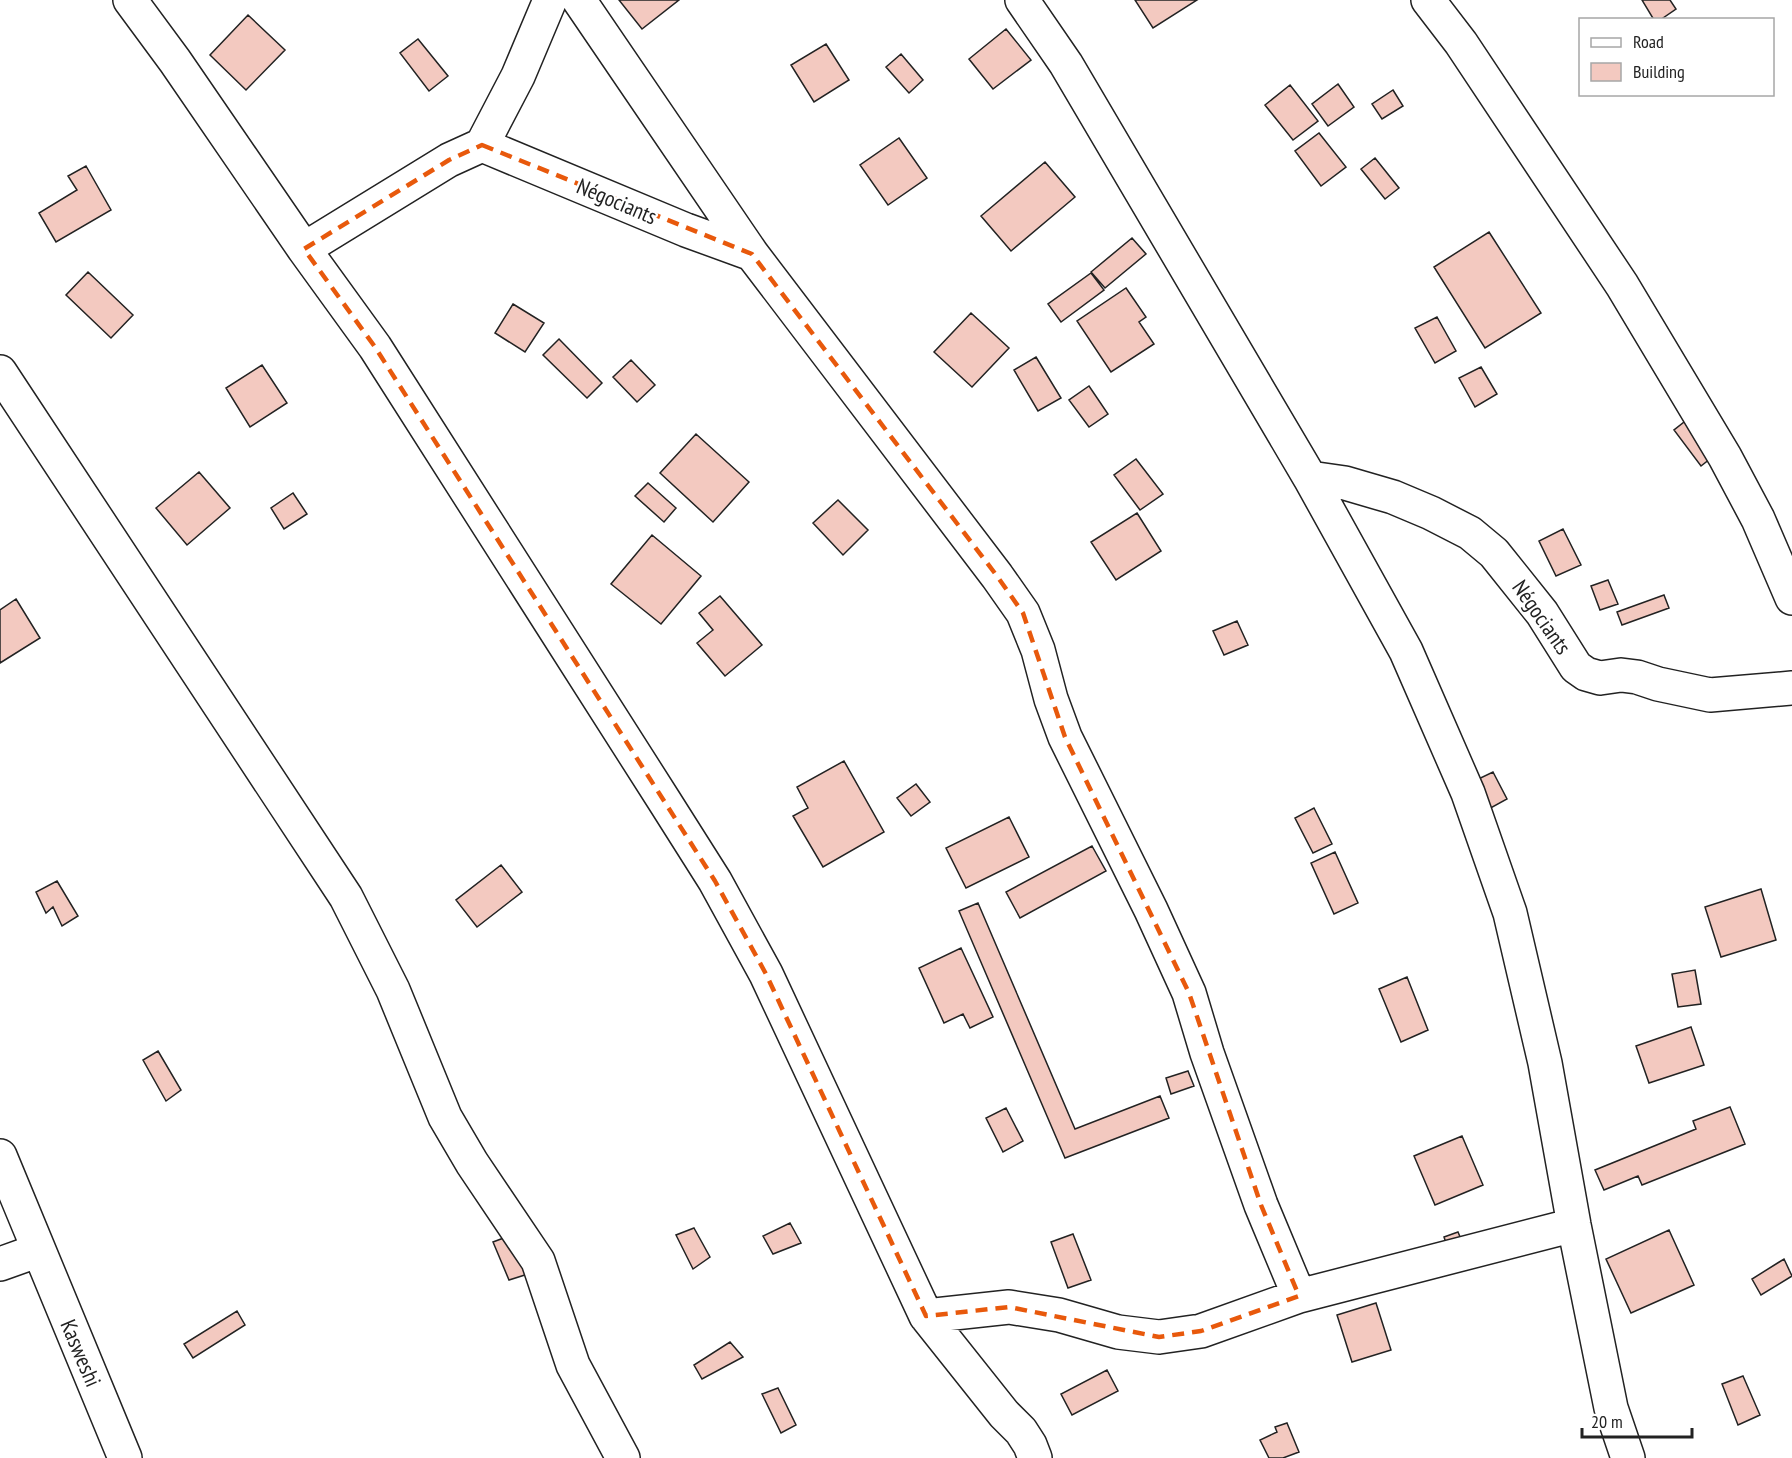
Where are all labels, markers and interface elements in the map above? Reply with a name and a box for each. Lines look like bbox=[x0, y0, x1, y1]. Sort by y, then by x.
legend bbox=[1579, 18, 1774, 96]
text: Road bbox=[1633, 30, 1664, 53]
text: Building bbox=[1633, 60, 1685, 83]
street label: Négociants bbox=[573, 172, 661, 230]
street label: Négociants bbox=[1506, 574, 1578, 660]
street label: Kasweshi bbox=[54, 1315, 108, 1391]
scale bar bbox=[1582, 1401, 1692, 1439]
text: 20 m bbox=[1591, 1410, 1623, 1433]

